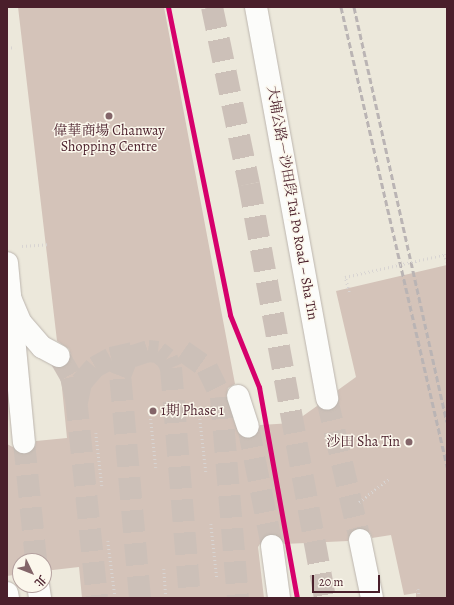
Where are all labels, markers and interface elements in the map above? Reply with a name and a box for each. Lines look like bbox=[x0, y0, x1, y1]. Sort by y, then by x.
street label: 大埔公路－沙田段 Tai Po Road – Sha Tin bbox=[263, 84, 321, 322]
marker: 偉華商場 Chanway Shopping Centre bbox=[104, 111, 114, 121]
place label: 偉華商場 Chanway Shopping Centre bbox=[53, 123, 165, 156]
place label: 1期 Phase 1 bbox=[161, 403, 224, 419]
marker: 1期 Phase 1 bbox=[148, 406, 158, 416]
place label: 沙田 Sha Tin bbox=[326, 434, 400, 450]
marker: 沙田 Sha Tin bbox=[403, 436, 415, 448]
north arrow bbox=[12, 553, 52, 593]
scale bar bbox=[314, 567, 382, 593]
text: 北 bbox=[31, 572, 50, 590]
text: 20 m bbox=[319, 574, 343, 590]

